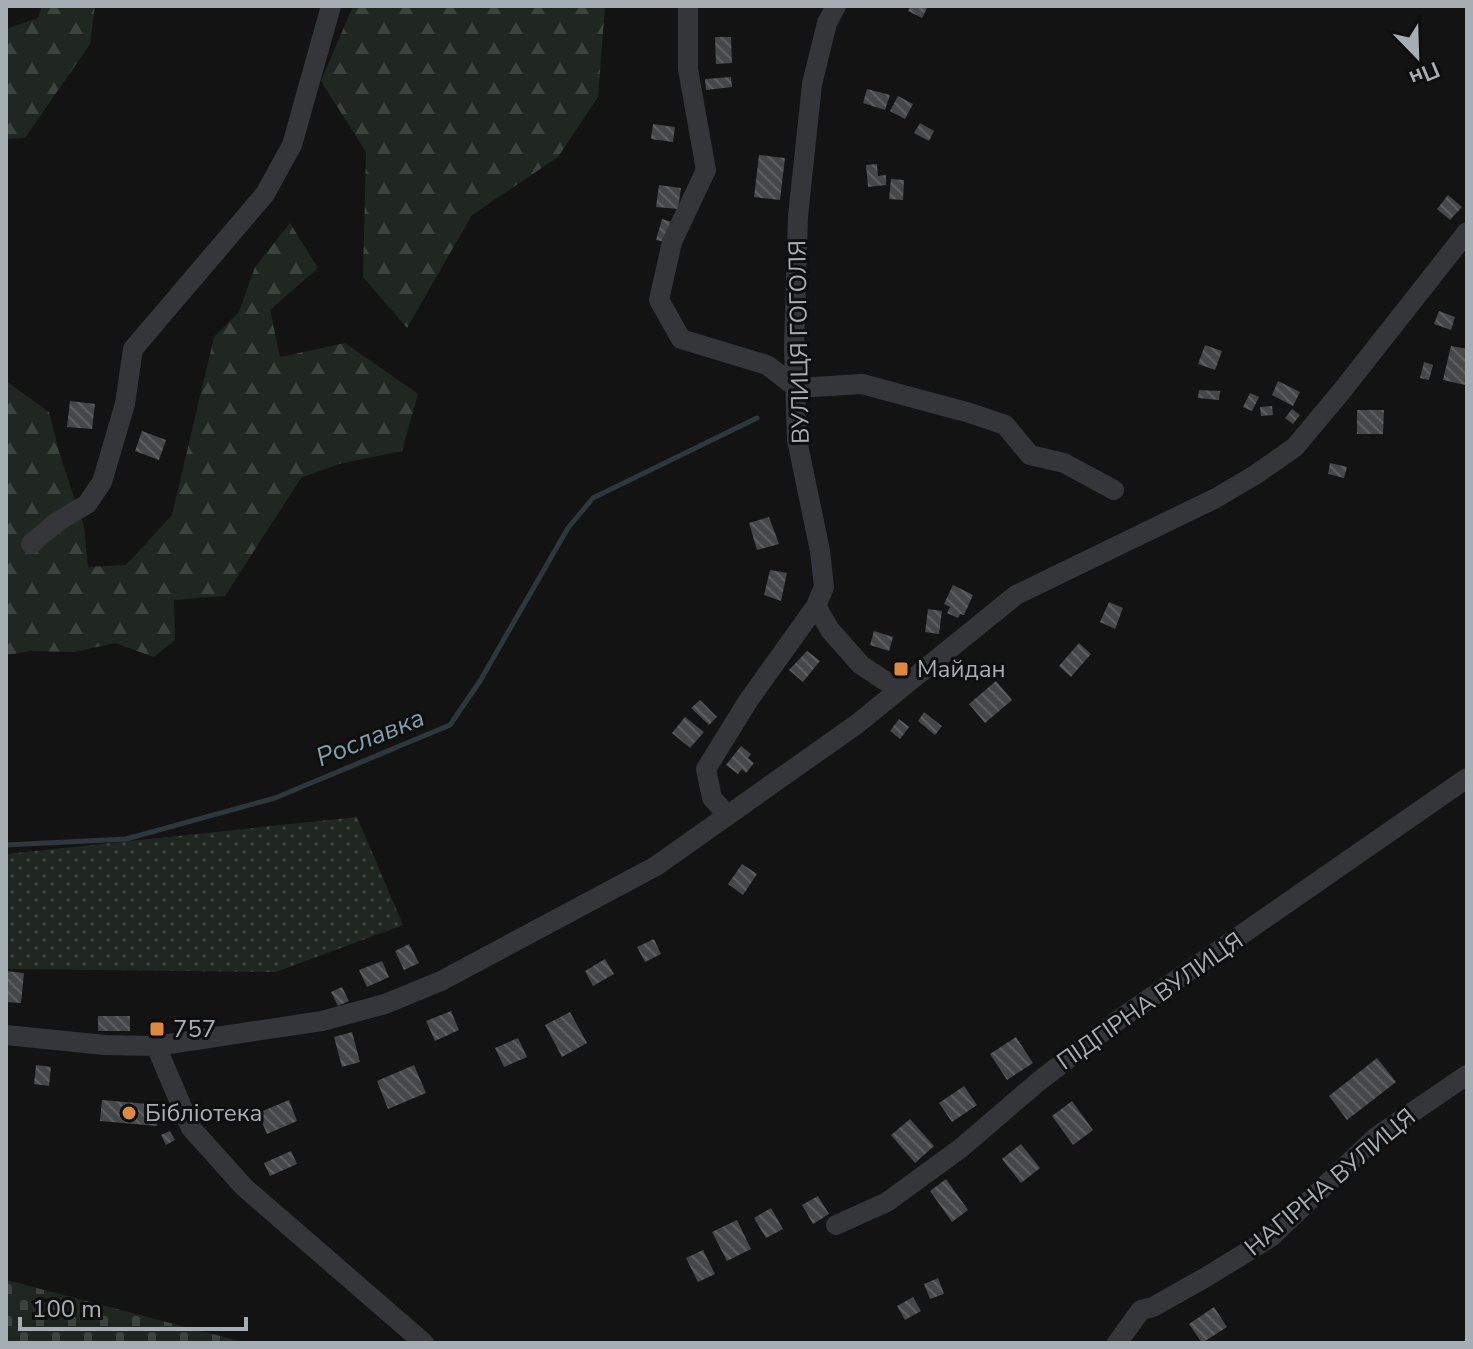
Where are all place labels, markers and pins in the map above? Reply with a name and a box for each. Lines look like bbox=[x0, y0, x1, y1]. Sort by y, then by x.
place label: Майдан bbox=[917, 653, 1006, 685]
marker: Майдан bbox=[892, 660, 910, 678]
place label: 757 bbox=[173, 1013, 216, 1045]
marker: 757 bbox=[148, 1020, 166, 1038]
place label: Бібліотека bbox=[145, 1097, 262, 1129]
marker: Бібліотека bbox=[120, 1104, 138, 1122]

